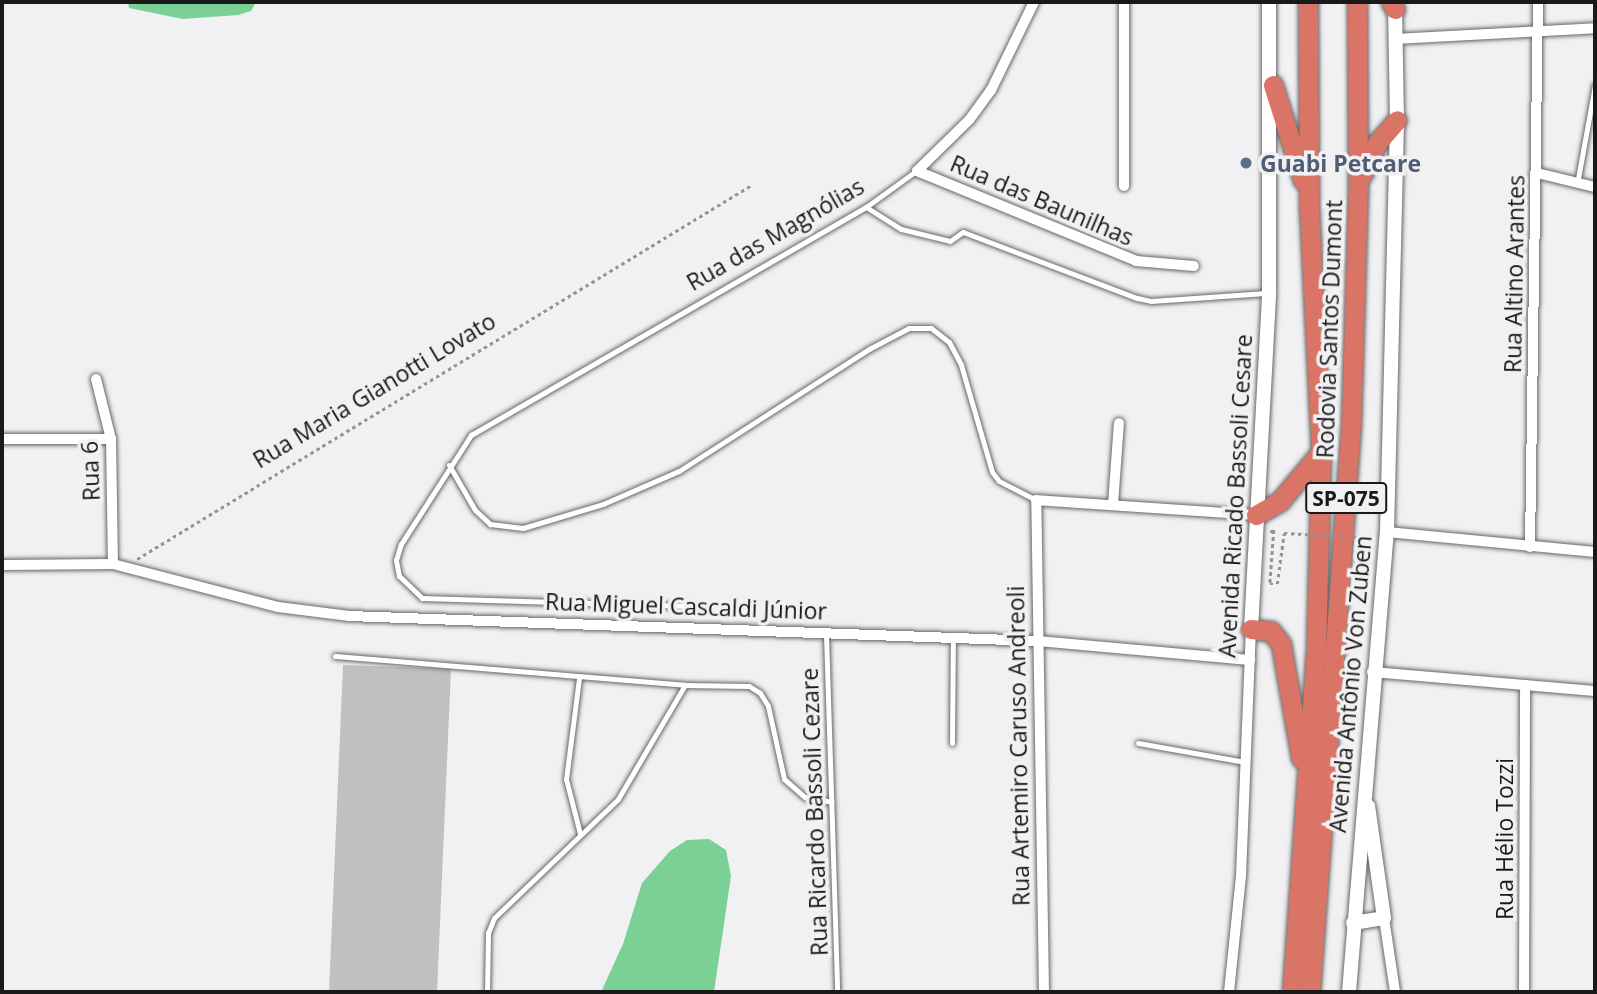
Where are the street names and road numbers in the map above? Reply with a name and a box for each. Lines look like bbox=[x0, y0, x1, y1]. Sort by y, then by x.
street label: Rua das Baunilhas bbox=[946, 149, 1138, 251]
street label: Rua das Magnólias bbox=[681, 172, 869, 296]
street label: Rua Altino Arantes bbox=[1498, 175, 1530, 373]
street label: Rodovia Santos Dumont bbox=[1311, 199, 1347, 459]
street label: Rua Maria Gianotti Lovato bbox=[248, 307, 500, 473]
street label: Avenida Ricado Bassoli Cesare bbox=[1213, 334, 1257, 658]
street label: Rua 6 bbox=[75, 440, 105, 502]
road number: SP-075 bbox=[1304, 480, 1388, 516]
street label: Avenida Antônio Von Zuben bbox=[1323, 534, 1377, 834]
street label: Rua Artemiro Caruso Andreoli bbox=[1001, 586, 1035, 906]
street label: Rua Miguel Cascaldi Júnior bbox=[545, 587, 827, 625]
street label: Rua Ricardo Bassoli Cezare bbox=[795, 667, 833, 957]
street label: Rua Hélio Tozzi bbox=[1490, 758, 1518, 920]

